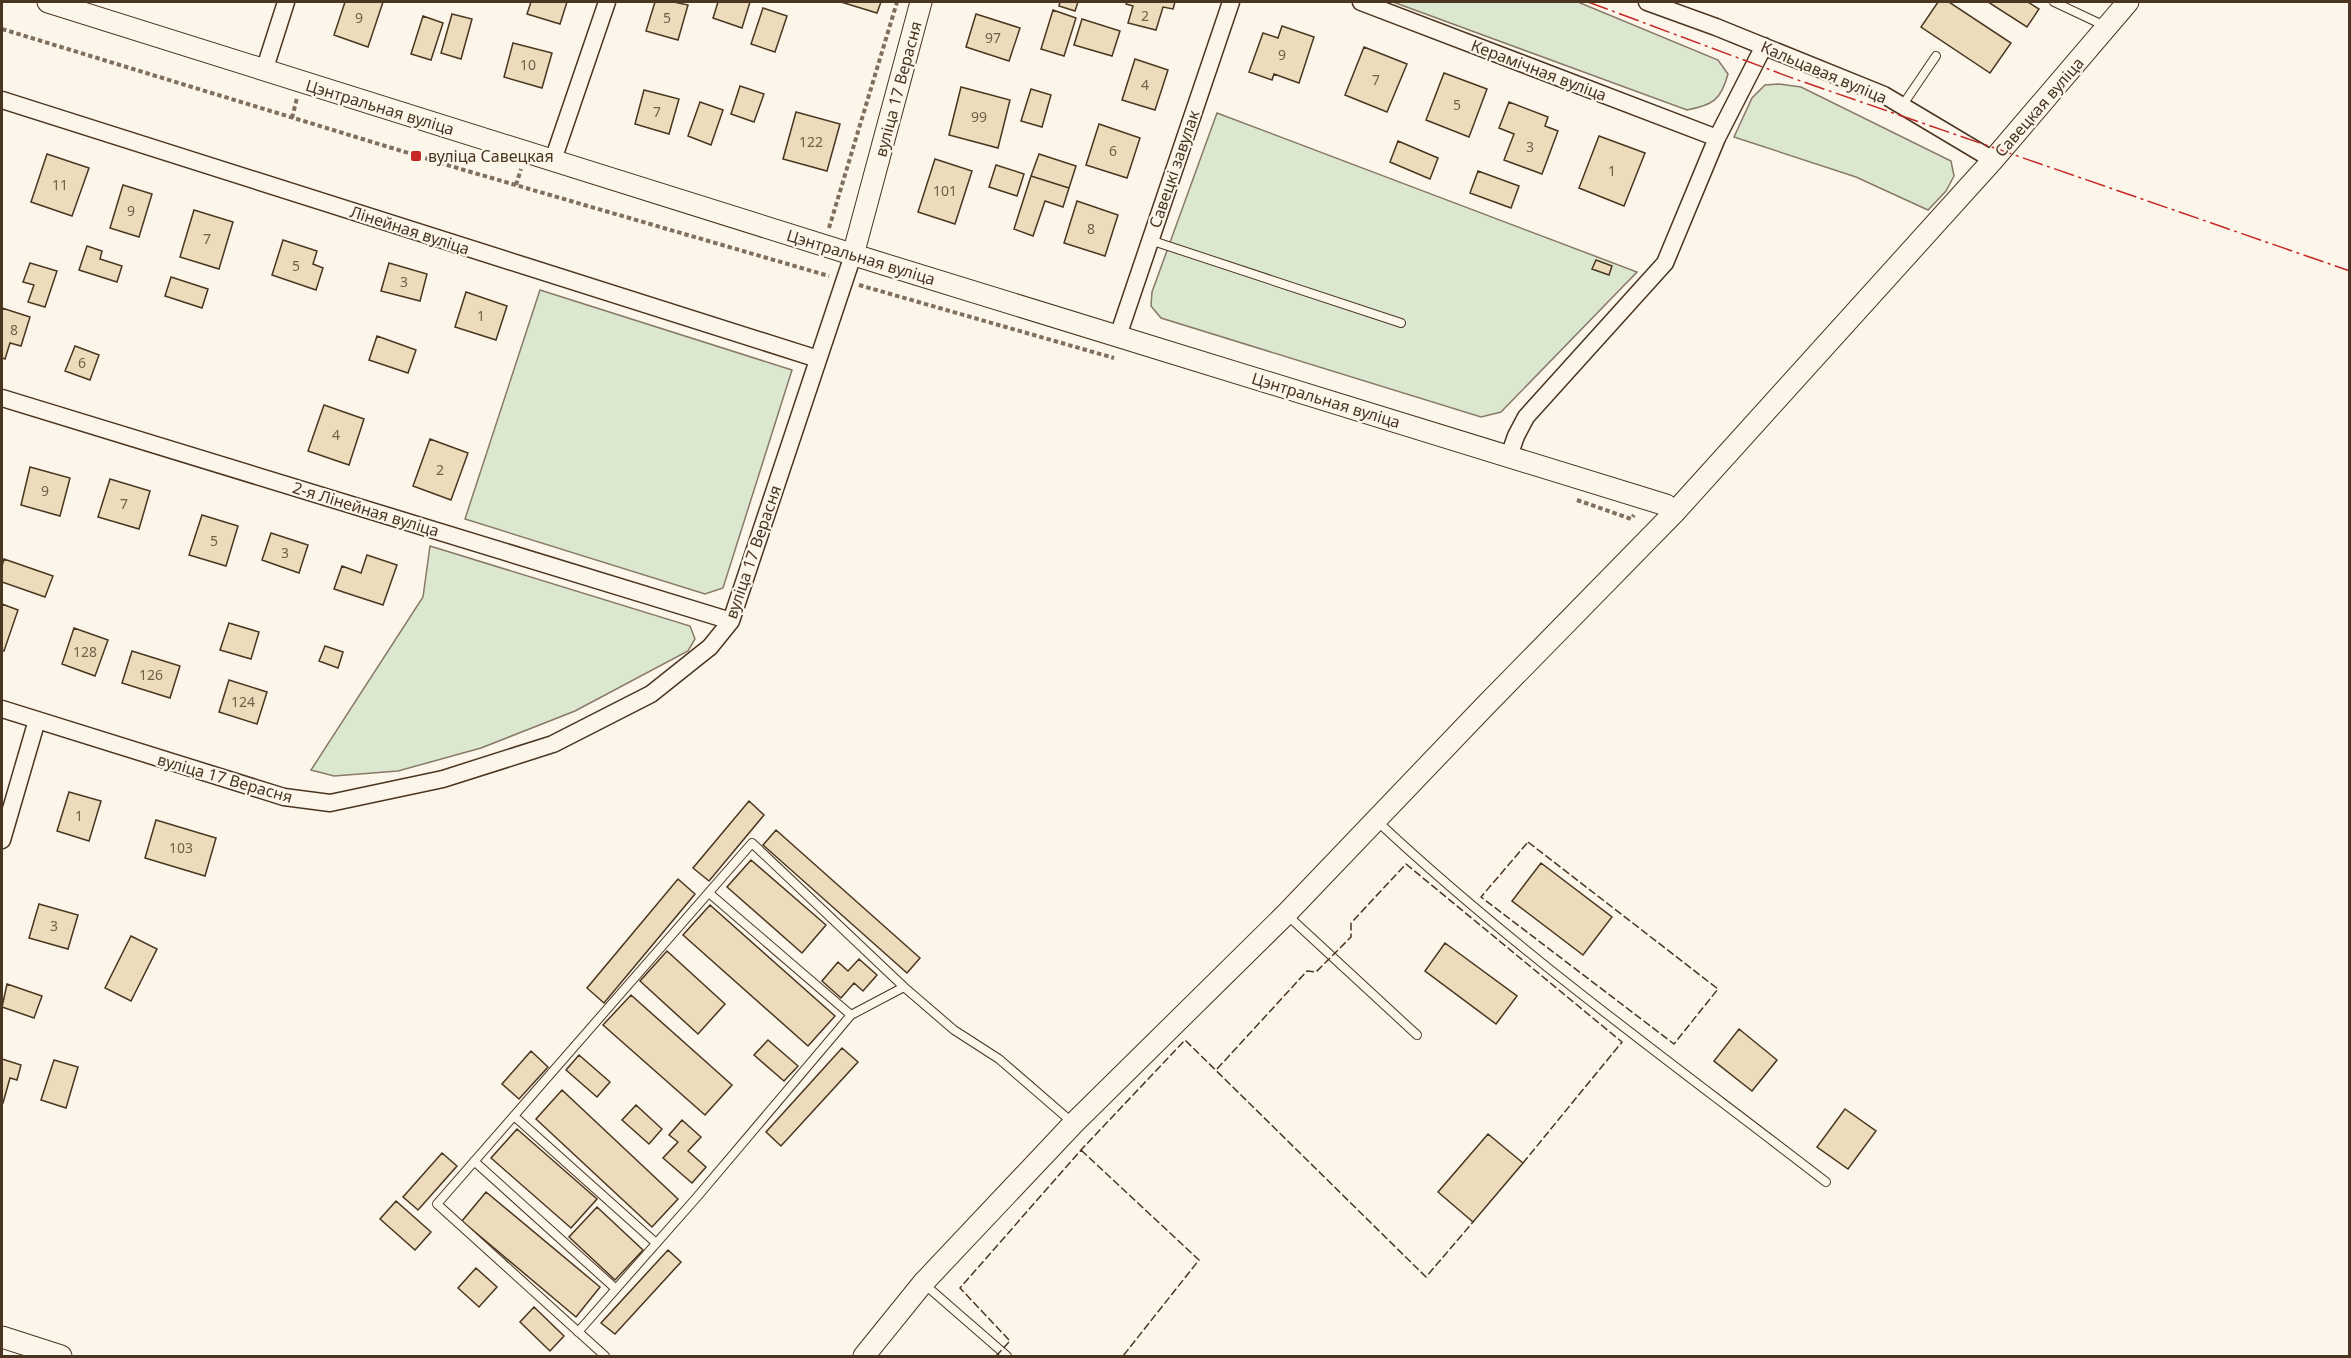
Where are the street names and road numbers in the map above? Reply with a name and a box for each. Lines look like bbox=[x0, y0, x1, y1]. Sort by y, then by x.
street label: вуліца 17 Верасня bbox=[869, 19, 927, 159]
street label: Керамічная вуліца bbox=[1468, 34, 1610, 106]
street label: Кальцавая вуліца bbox=[1757, 35, 1891, 109]
street label: Савецкая вуліца bbox=[1989, 52, 2089, 162]
street label: Цэнтральная вуліца bbox=[303, 74, 457, 140]
street label: Савецкі завулак bbox=[1144, 107, 1205, 231]
street label: Лінейная вуліца bbox=[347, 200, 473, 260]
street label: Цэнтральная вуліца bbox=[784, 224, 938, 290]
street label: Цэнтральная вуліца bbox=[1249, 367, 1403, 433]
street label: 2-я Лінейная вуліца bbox=[290, 476, 442, 542]
street label: вуліца 17 Верасня bbox=[720, 482, 786, 622]
street label: вуліца 17 Верасня bbox=[155, 748, 295, 808]

